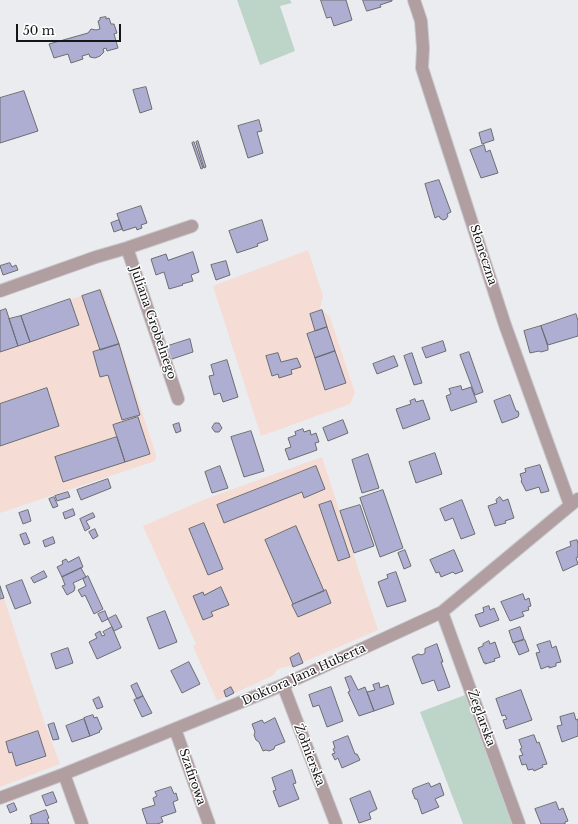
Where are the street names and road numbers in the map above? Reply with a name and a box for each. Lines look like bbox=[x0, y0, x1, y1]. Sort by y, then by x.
street label: Słoneczna bbox=[466, 223, 500, 287]
street label: Juliana Grobelnego bbox=[127, 265, 179, 381]
street label: Doktora Jana Huberta bbox=[240, 641, 368, 709]
street label: Żeglarska bbox=[464, 688, 498, 748]
street label: Żołnierska bbox=[291, 722, 327, 788]
street label: Szafirowa bbox=[176, 747, 208, 807]

